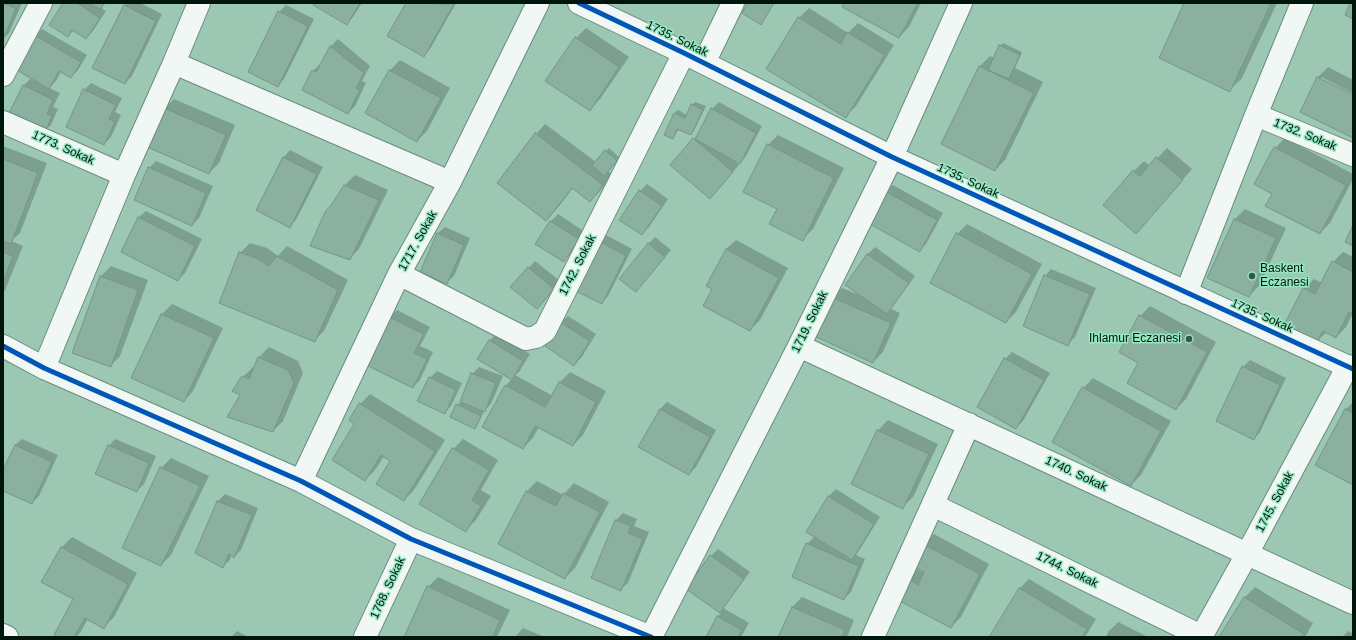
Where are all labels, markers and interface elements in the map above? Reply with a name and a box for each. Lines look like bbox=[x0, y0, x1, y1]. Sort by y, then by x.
street label: 1735. Sokak bbox=[644, 18, 710, 60]
street label: 1732. Sokak bbox=[1271, 116, 1339, 154]
street label: 1773. Sokak bbox=[30, 128, 96, 168]
street label: 1735. Sokak bbox=[935, 160, 1001, 202]
street label: 1717. Sokak bbox=[396, 208, 440, 274]
street label: 1742. Sokak bbox=[556, 232, 600, 298]
place label: Baskent Eczanesi bbox=[1260, 262, 1309, 290]
marker: Baskent Eczanesi bbox=[1247, 271, 1257, 281]
street label: 1719. Sokak bbox=[789, 289, 831, 355]
street label: 1735. Sokak bbox=[1229, 296, 1295, 336]
place label: Ihlamur Eczanesi bbox=[1089, 332, 1181, 346]
marker: Ihlamur Eczanesi bbox=[1184, 334, 1194, 344]
street label: 1740. Sokak bbox=[1043, 453, 1109, 495]
street label: 1745. Sokak bbox=[1253, 469, 1297, 535]
street label: 1744. Sokak bbox=[1034, 549, 1100, 591]
street label: 1768. Sokak bbox=[367, 555, 409, 621]

